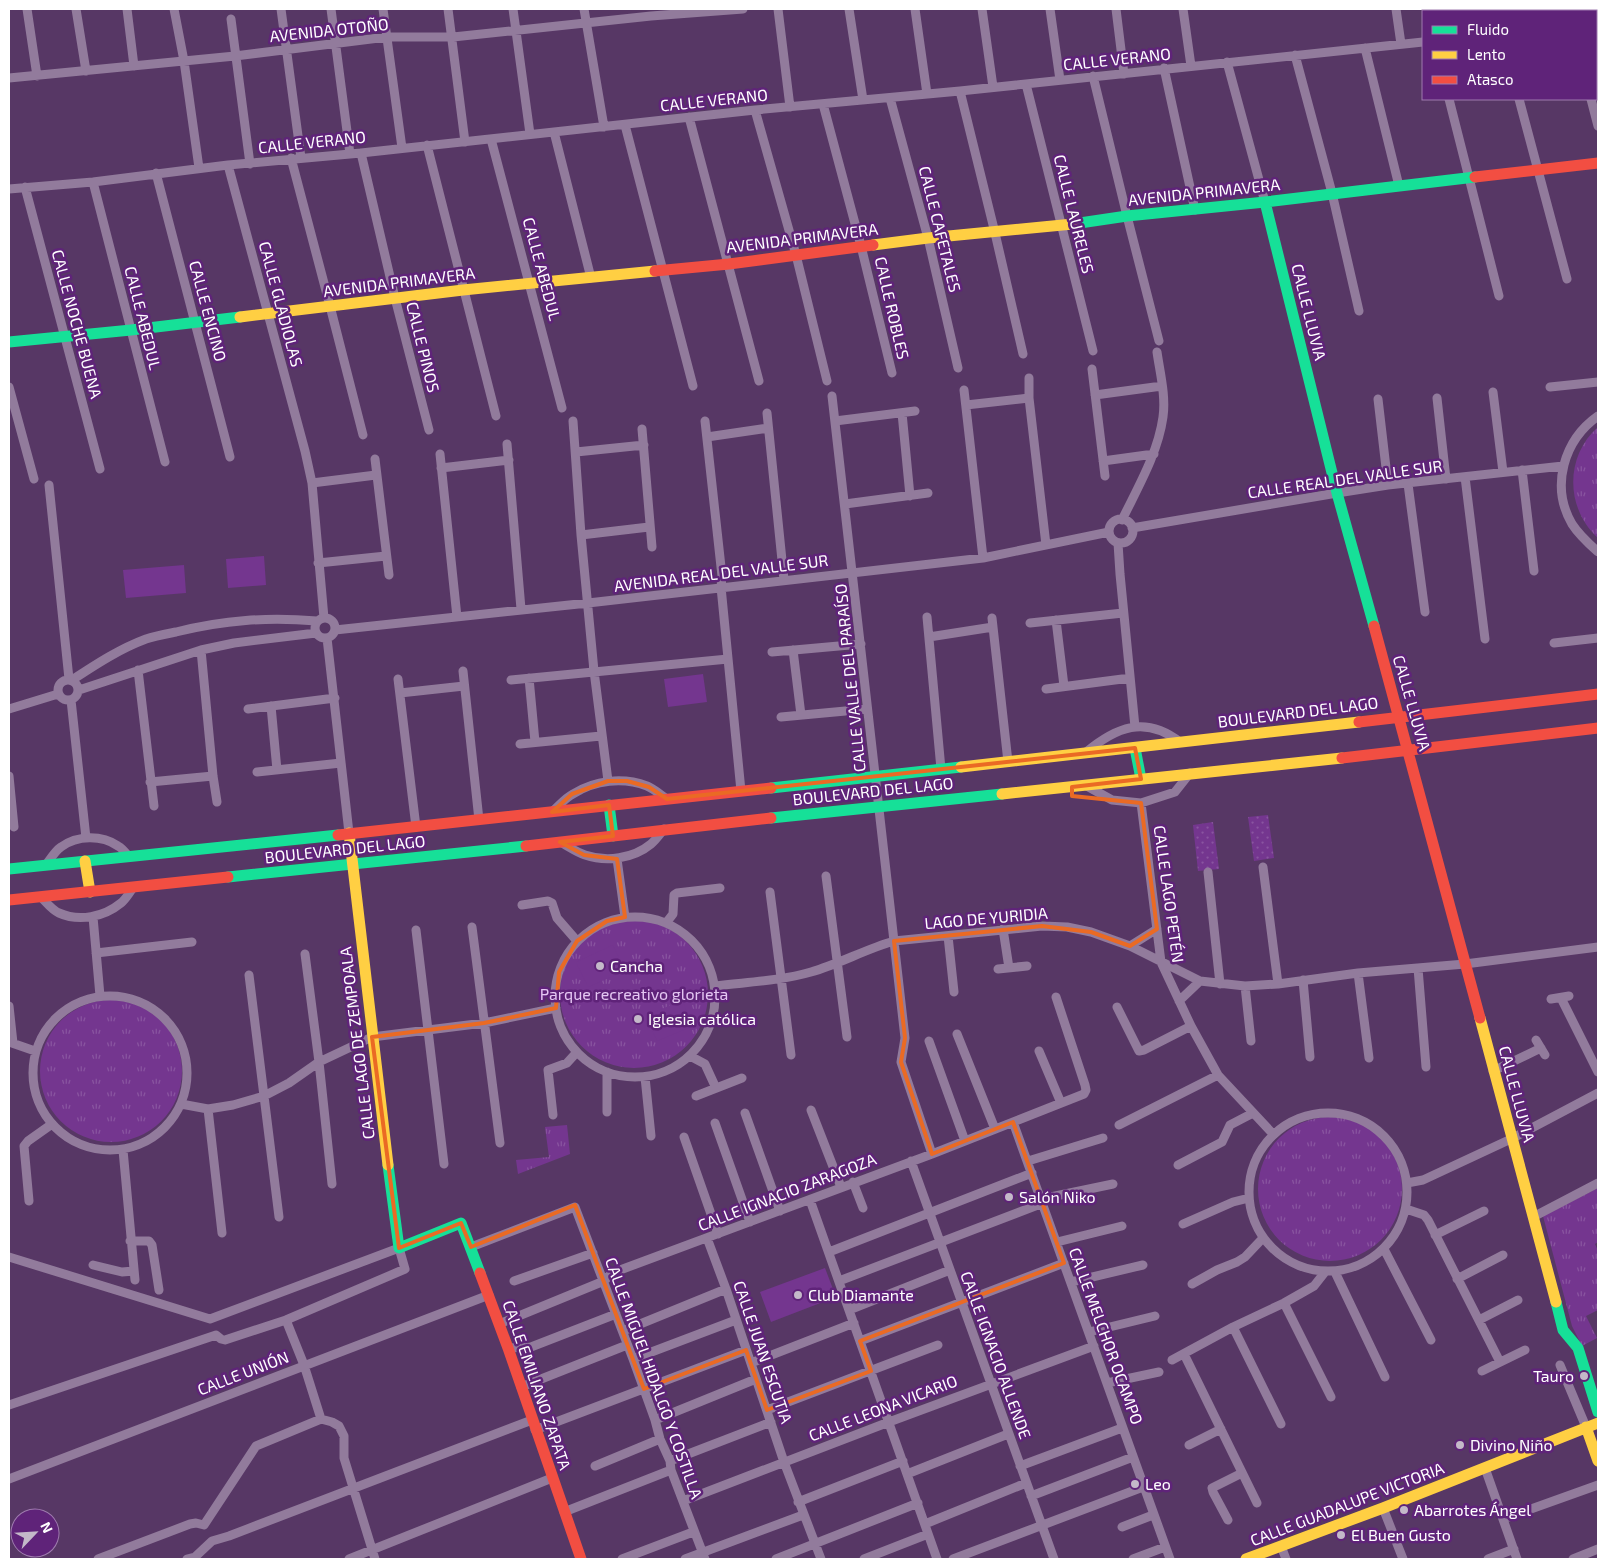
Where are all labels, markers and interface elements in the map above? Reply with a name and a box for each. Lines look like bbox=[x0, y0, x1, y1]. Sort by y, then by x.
legend bbox=[1422, 10, 1597, 100]
street label: AVENIDA OTOÑO bbox=[269, 14, 389, 45]
text: Fluido bbox=[1467, 20, 1509, 38]
street label: CALLE VERANO bbox=[1062, 43, 1172, 74]
text: Lento bbox=[1467, 45, 1506, 63]
text: Atasco bbox=[1467, 70, 1513, 88]
street label: CALLE VERANO bbox=[659, 84, 769, 115]
street label: CALLE VERANO bbox=[257, 126, 367, 157]
street label: CALLE LAURELES bbox=[1051, 152, 1098, 275]
street label: CALLE CAFETALES bbox=[916, 164, 965, 294]
street label: AVENIDA PRIMAVERA bbox=[1127, 174, 1281, 209]
street label: CALLE ABEDUL bbox=[520, 215, 565, 323]
street label: AVENIDA PRIMAVERA bbox=[725, 219, 879, 256]
street label: CALLE GLADIOLAS bbox=[256, 239, 307, 369]
street label: CALLE NOCHE BUENA bbox=[48, 247, 106, 400]
street label: CALLE ROBLES bbox=[871, 255, 914, 361]
street label: CALLE ENCINO bbox=[186, 258, 231, 363]
street label: CALLE LLUVIA bbox=[1288, 262, 1331, 362]
street label: AVENIDA PRIMAVERA bbox=[322, 263, 476, 300]
street label: CALLE ABEDUL bbox=[121, 264, 166, 372]
street label: CALLE PINOS bbox=[403, 300, 444, 394]
street label: CALLE REAL DEL VALLE SUR bbox=[1246, 455, 1444, 502]
street label: AVENIDA REAL DEL VALLE SUR bbox=[613, 550, 829, 595]
street label: CALLE VALLE DEL PARAÍSO bbox=[830, 583, 869, 773]
street label: CALLE LLUVIA bbox=[1390, 653, 1435, 753]
street label: BOULEVARD DEL LAGO bbox=[1217, 692, 1379, 731]
street label: BOULEVARD DEL LAGO bbox=[792, 773, 954, 808]
street label: CALLE LAGO PETÉN bbox=[1150, 824, 1189, 964]
street label: BOULEVARD DEL LAGO bbox=[264, 831, 426, 866]
street label: LAGO DE YURIDIA bbox=[923, 903, 1048, 932]
street label: CALLE LAGO DE ZEMPOALA bbox=[335, 946, 378, 1140]
place label: Cancha bbox=[610, 956, 663, 975]
marker: Cancha bbox=[594, 960, 606, 972]
park label: Parque recreativo glorieta bbox=[540, 984, 728, 1003]
place label: Iglesia católica bbox=[648, 1009, 756, 1028]
marker: Iglesia católica bbox=[632, 1013, 644, 1025]
street label: CALLE LLUVIA bbox=[1496, 1044, 1539, 1144]
street label: CALLE IGNACIO ZARAGOZA bbox=[695, 1149, 879, 1234]
place label: Salón Niko bbox=[1019, 1187, 1096, 1206]
marker: Salón Niko bbox=[1003, 1191, 1015, 1203]
street label: CALLE MELCHOR OCAMPO bbox=[1066, 1245, 1147, 1427]
street label: CALLE MIGUEL HIDALGO Y COSTILLA bbox=[602, 1255, 707, 1501]
street label: CALLE IGNACIO ALLENDE bbox=[957, 1268, 1036, 1441]
street label: CALLE JUAN ESCUTIA bbox=[730, 1278, 797, 1426]
place label: Club Diamante bbox=[808, 1285, 914, 1304]
marker: Club Diamante bbox=[792, 1289, 804, 1301]
street label: CALLE EMILIANO ZAPATA bbox=[499, 1297, 575, 1472]
street label: CALLE UNIÓN bbox=[195, 1346, 291, 1399]
place label: Tauro bbox=[1533, 1366, 1574, 1385]
street label: CALLE LEONA VICARIO bbox=[806, 1370, 960, 1445]
marker: Tauro bbox=[1578, 1370, 1590, 1382]
place label: Divino Niño bbox=[1470, 1435, 1553, 1454]
marker: Divino Niño bbox=[1454, 1439, 1466, 1451]
street label: CALLE GUADALUPE VICTORIA bbox=[1247, 1458, 1447, 1549]
place label: Leo bbox=[1145, 1474, 1171, 1493]
marker: Leo bbox=[1129, 1478, 1141, 1490]
place label: Abarrotes Ángel bbox=[1414, 1500, 1531, 1519]
marker: Abarrotes Ángel bbox=[1398, 1504, 1410, 1516]
north arrow bbox=[10, 1508, 60, 1558]
text: N bbox=[37, 1519, 57, 1535]
place label: El Buen Gusto bbox=[1351, 1525, 1451, 1544]
marker: El Buen Gusto bbox=[1335, 1529, 1347, 1541]

